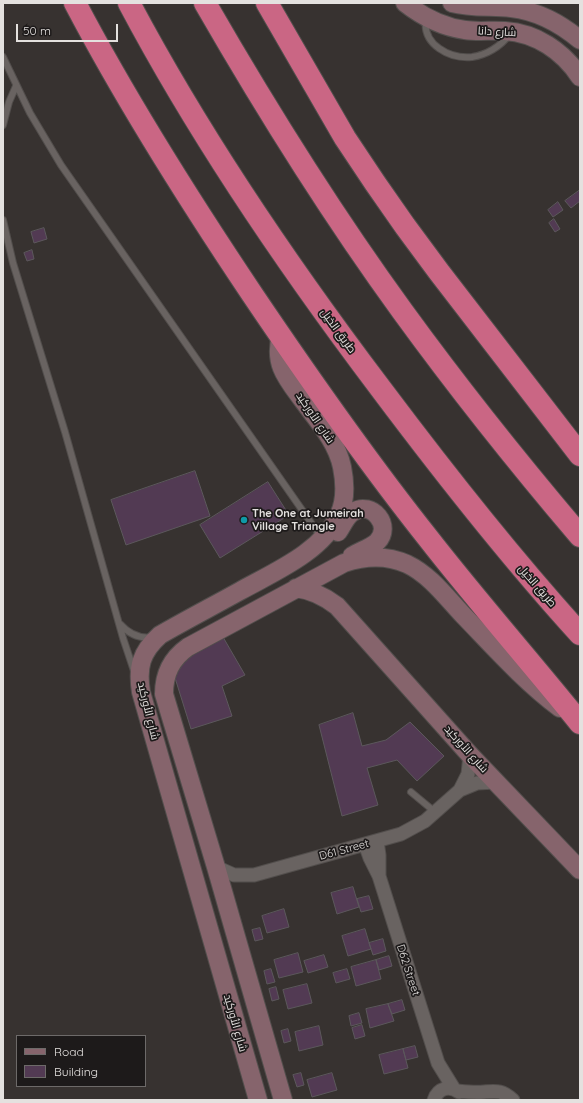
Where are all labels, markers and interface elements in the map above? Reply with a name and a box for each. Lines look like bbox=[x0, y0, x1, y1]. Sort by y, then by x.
scale bar bbox=[18, 16, 120, 42]
text: 50 m bbox=[23, 23, 51, 38]
street label: شارع دانا bbox=[477, 24, 517, 40]
street label: طريق الخيل bbox=[317, 306, 359, 356]
street label: شارع الأوركيد bbox=[293, 390, 337, 446]
place label: The One at Jumeirah Village Triangle bbox=[252, 507, 364, 533]
marker: The One at Jumeirah Village Triangle bbox=[239, 515, 249, 525]
street label: طريق الخيل bbox=[515, 562, 559, 610]
street label: شارع الأوركيد bbox=[134, 681, 162, 741]
street label: شارع الأوركيد bbox=[441, 723, 491, 775]
street label: D61 Street bbox=[318, 837, 370, 863]
street label: D62 Street bbox=[394, 943, 422, 997]
street label: شارع الأوركيد bbox=[220, 993, 250, 1053]
legend bbox=[16, 1035, 146, 1087]
text: Road bbox=[54, 1044, 84, 1059]
text: Building bbox=[54, 1064, 98, 1079]

